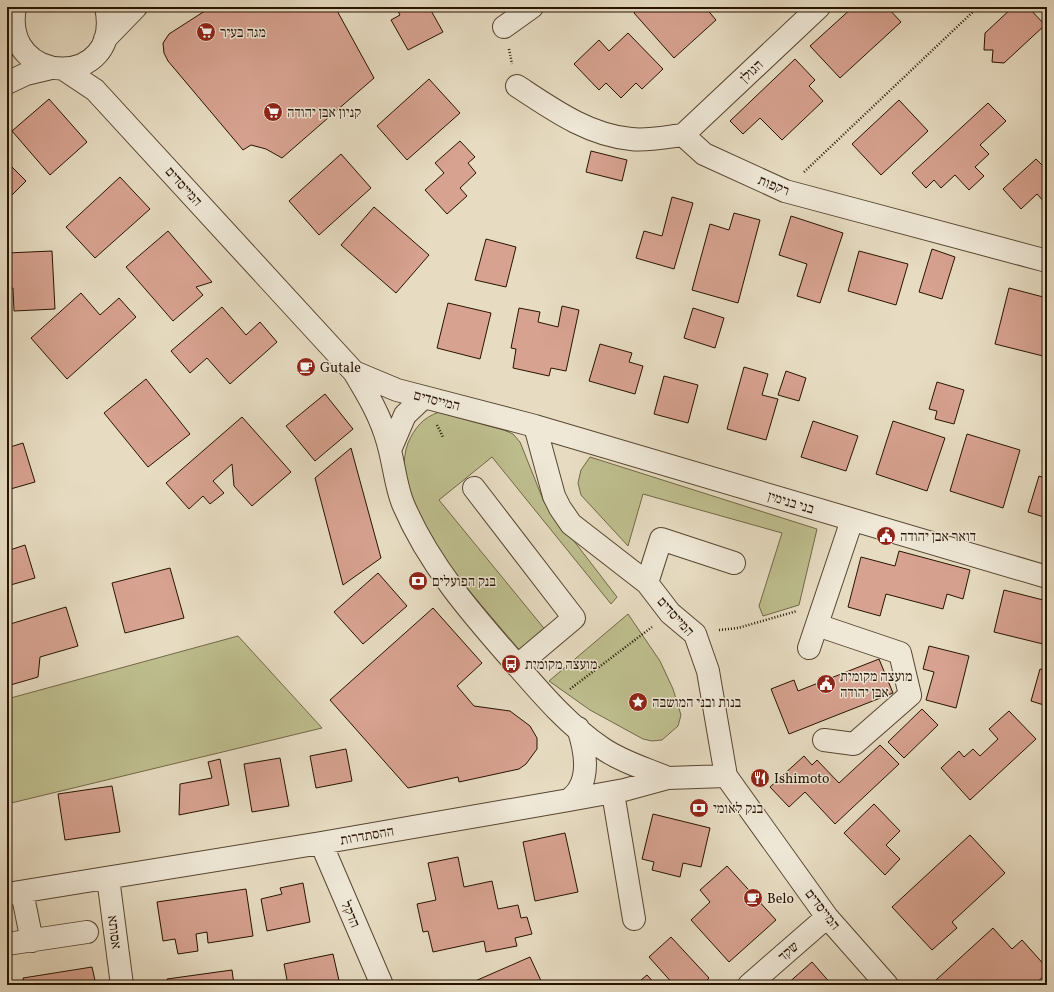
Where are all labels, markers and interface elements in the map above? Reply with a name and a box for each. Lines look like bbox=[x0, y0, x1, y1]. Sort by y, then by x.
supermarket icon: מגה בעיר bbox=[195, 21, 217, 43]
place label: מגה בעיר bbox=[220, 24, 266, 43]
street label: הגולן bbox=[736, 56, 768, 88]
supermarket icon: קניון אבן יהודה bbox=[262, 101, 284, 123]
place label: קניון אבן יהודה bbox=[287, 104, 361, 123]
street label: המייסדים bbox=[160, 163, 206, 211]
street label: רקפות bbox=[755, 172, 792, 201]
cafe icon: Gutale bbox=[295, 356, 317, 378]
place label: Gutale bbox=[320, 359, 361, 378]
street label: המייסדים bbox=[411, 387, 462, 416]
street label: בני בנימין bbox=[765, 487, 816, 520]
public building icon: דואר אבן יהודה bbox=[875, 525, 897, 547]
place label: דואר אבן יהודה bbox=[900, 528, 976, 547]
bank icon: בנק הפועלים bbox=[407, 570, 429, 592]
place label: בנק הפועלים bbox=[432, 573, 496, 592]
street label: המייסדים bbox=[652, 593, 698, 641]
bus stop icon: מועצה מקומית bbox=[500, 653, 522, 675]
place label: מועצה מקומית bbox=[525, 656, 597, 675]
place label: מועצה מקומית אבן יהודה bbox=[840, 668, 912, 703]
public building icon: מועצה מקומית אבן יהודה bbox=[815, 673, 837, 695]
place icon: בנות ובני המושבה bbox=[627, 691, 649, 713]
place label: בנות ובני המושבה bbox=[652, 694, 742, 713]
restaurant icon: Ishimoto bbox=[749, 767, 771, 789]
place label: Ishimoto bbox=[774, 770, 830, 789]
bank icon: בנק לאומי bbox=[688, 797, 710, 819]
place label: בנק לאומי bbox=[713, 800, 763, 819]
street label: ההסתדרות bbox=[339, 822, 396, 851]
street label: המייסדים bbox=[800, 885, 844, 934]
cafe icon: Belo bbox=[742, 887, 764, 909]
place label: Belo bbox=[767, 890, 794, 909]
street label: הדקל bbox=[335, 898, 364, 931]
street label: אסותא bbox=[102, 914, 125, 950]
street label: שקד bbox=[774, 938, 804, 966]

